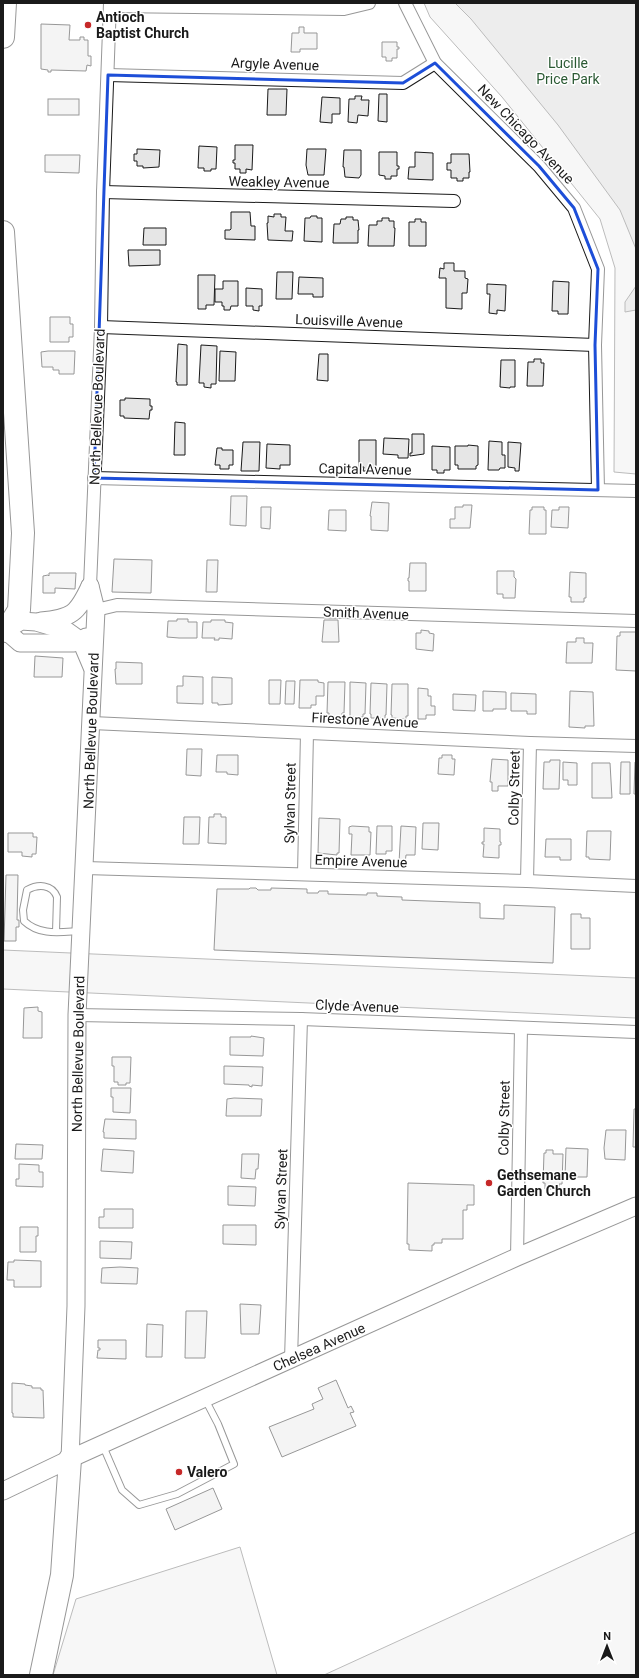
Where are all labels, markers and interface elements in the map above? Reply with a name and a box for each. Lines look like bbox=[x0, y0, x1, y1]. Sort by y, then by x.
place label: Antioch Baptist Church bbox=[96, 9, 189, 41]
marker: Antioch Baptist Church bbox=[83, 20, 93, 30]
street label: Argyle Avenue bbox=[231, 54, 319, 74]
park label: Lucille Price Park bbox=[536, 55, 601, 87]
street label: New Chicago Avenue bbox=[475, 81, 577, 187]
street label: Weakley Avenue bbox=[228, 173, 330, 191]
street label: Louisville Avenue bbox=[295, 311, 403, 331]
street label: North Bellevue Boulevard bbox=[86, 329, 108, 485]
street label: Capital Avenue bbox=[318, 460, 412, 478]
street label: Smith Avenue bbox=[323, 604, 409, 622]
street label: North Bellevue Boulevard bbox=[80, 653, 102, 809]
street label: Firestone Avenue bbox=[311, 709, 419, 731]
street label: Colby Street bbox=[505, 750, 523, 826]
street label: Sylvan Street bbox=[281, 762, 299, 844]
street label: Empire Avenue bbox=[314, 851, 408, 871]
street label: North Bellevue Boulevard bbox=[69, 976, 87, 1132]
street label: Clyde Avenue bbox=[315, 997, 399, 1015]
street label: Colby Street bbox=[495, 1080, 513, 1156]
street label: Sylvan Street bbox=[272, 1148, 290, 1230]
place label: Gethsemane Garden Church bbox=[497, 1167, 591, 1199]
marker: Gethsemane Garden Church bbox=[484, 1178, 494, 1188]
street label: Chelsea Avenue bbox=[270, 1320, 368, 1374]
place label: Valero bbox=[187, 1464, 228, 1480]
marker: Valero bbox=[174, 1467, 184, 1477]
north arrow bbox=[587, 1626, 627, 1666]
text: N bbox=[603, 1630, 611, 1643]

